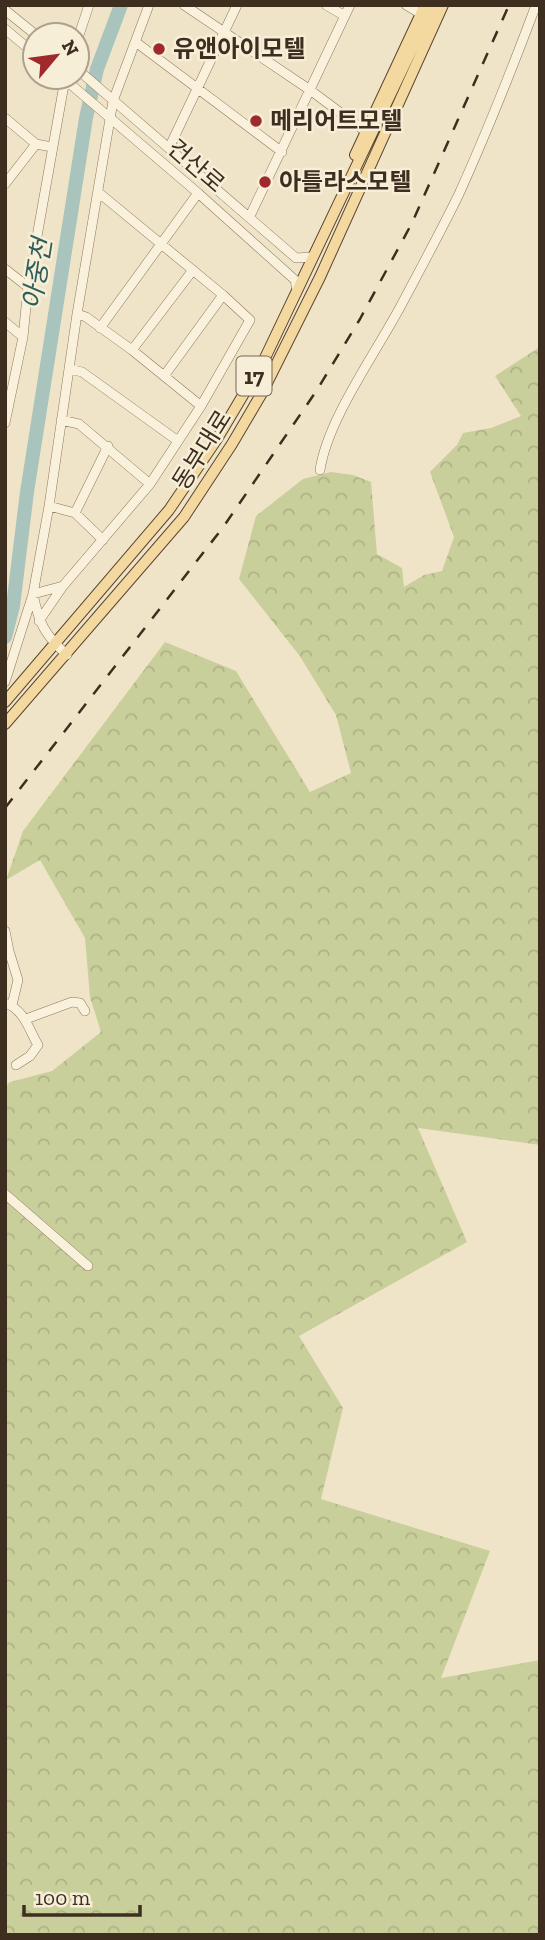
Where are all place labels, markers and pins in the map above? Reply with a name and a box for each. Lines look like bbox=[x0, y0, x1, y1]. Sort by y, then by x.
place label: 유앤아이모텔 bbox=[173, 34, 305, 63]
marker: 유앤아이모텔 bbox=[151, 41, 167, 57]
place label: 메리어트모텔 bbox=[270, 106, 402, 135]
marker: 메리어트모텔 bbox=[248, 113, 264, 129]
place label: 아틀라스모텔 bbox=[279, 167, 411, 196]
marker: 아틀라스모텔 bbox=[257, 174, 273, 190]

